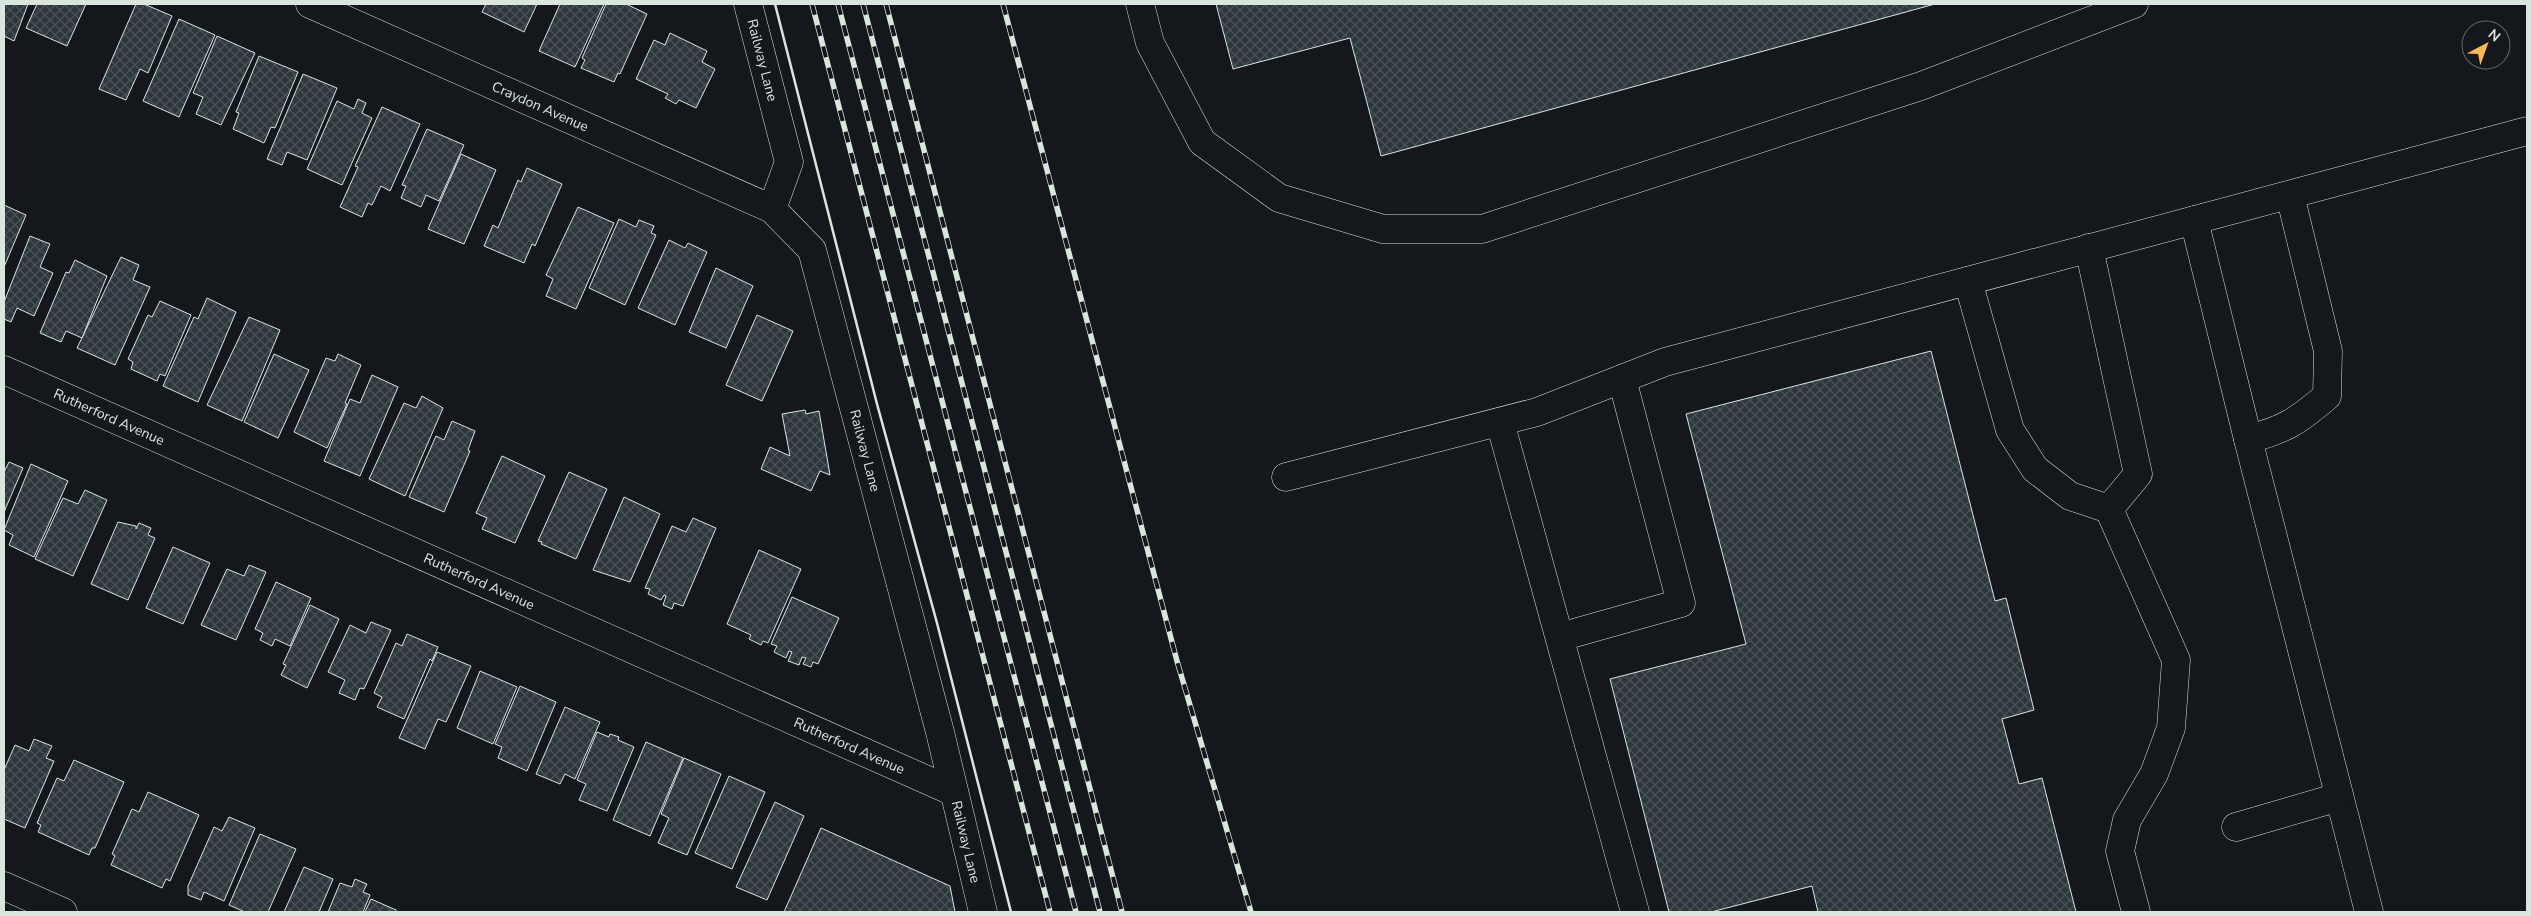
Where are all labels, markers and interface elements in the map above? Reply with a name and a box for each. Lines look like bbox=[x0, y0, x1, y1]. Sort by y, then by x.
street label: Railway Lane bbox=[743, 17, 782, 103]
north arrow bbox=[2461, 20, 2511, 70]
text: N bbox=[2484, 25, 2504, 46]
street label: Craydon Avenue bbox=[489, 76, 592, 136]
street label: Rutherford Avenue bbox=[51, 384, 168, 450]
street label: Railway Lane bbox=[845, 407, 885, 494]
street label: Rutherford Avenue bbox=[421, 548, 538, 614]
street label: Rutherford Avenue bbox=[791, 713, 908, 778]
street label: Railway Lane bbox=[947, 799, 985, 885]

